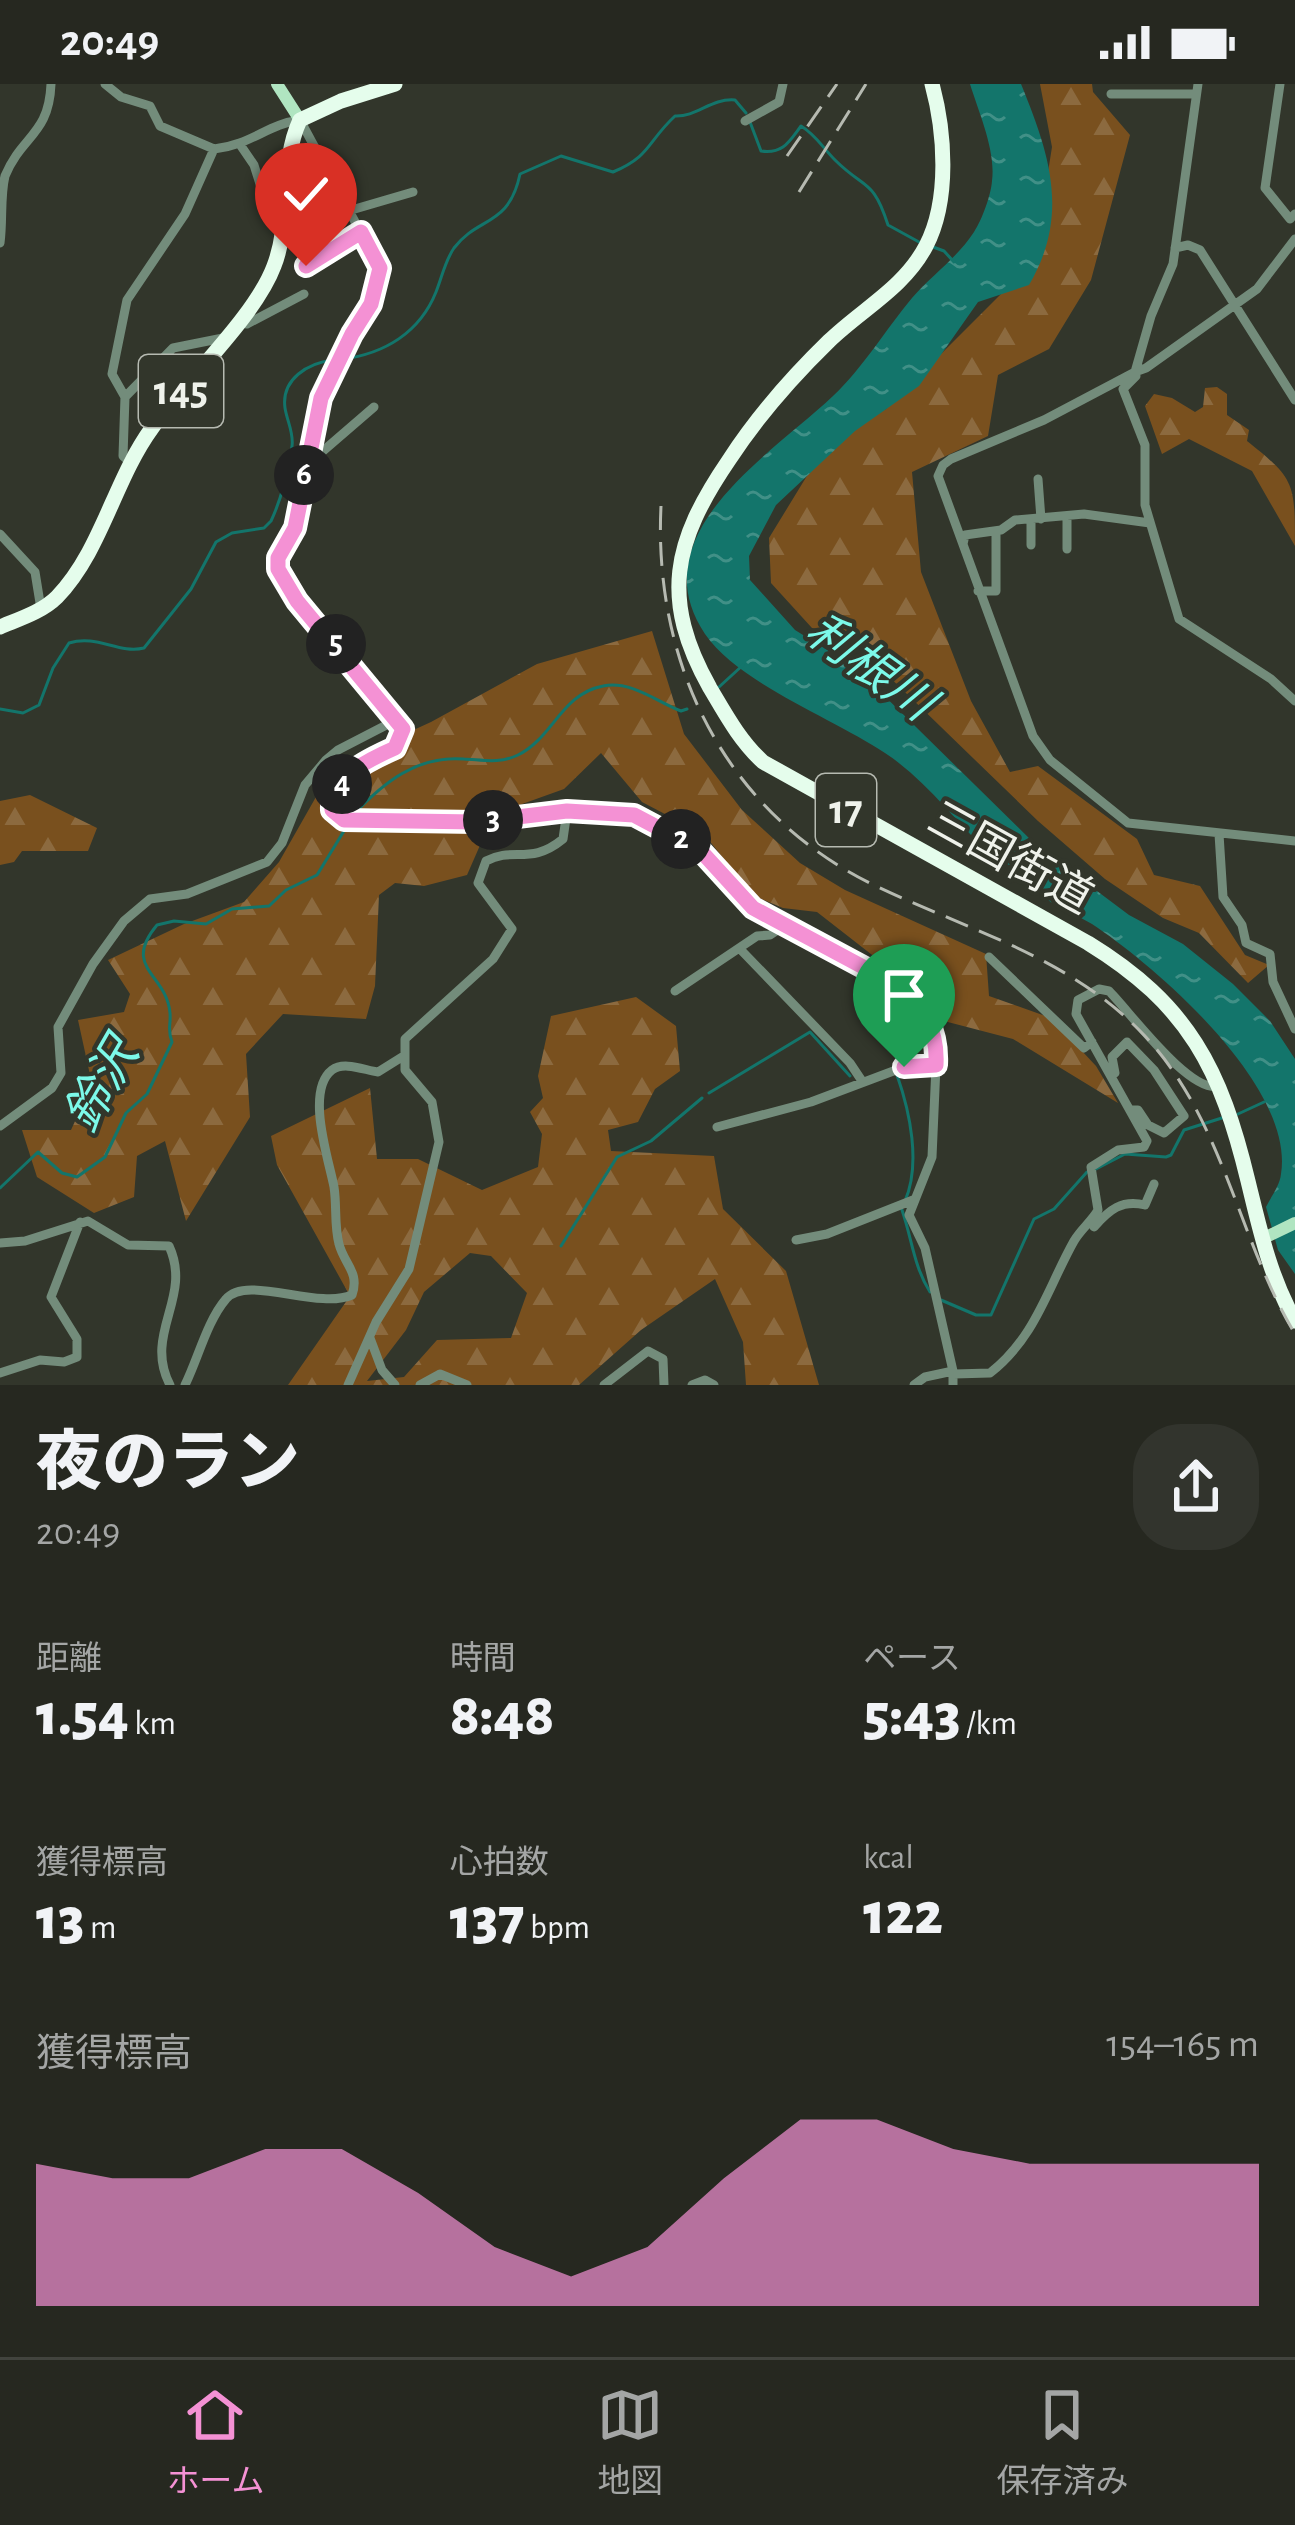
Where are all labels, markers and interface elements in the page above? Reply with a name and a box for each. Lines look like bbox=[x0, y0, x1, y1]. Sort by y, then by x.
text: 20:49 bbox=[60, 19, 159, 64]
pin bbox=[255, 143, 357, 266]
icon: check bbox=[273, 161, 339, 227]
road number: 145 bbox=[139, 355, 223, 427]
pin: 6 bbox=[274, 445, 334, 505]
text: 6 bbox=[296, 458, 312, 491]
water label: 利根川 bbox=[797, 604, 947, 733]
pin: 5 bbox=[306, 614, 366, 674]
text: 5 bbox=[329, 627, 343, 660]
pin: 4 bbox=[312, 754, 372, 814]
text: 4 bbox=[334, 767, 350, 800]
road number: 17 bbox=[816, 774, 876, 846]
pin: 3 bbox=[463, 790, 523, 850]
street label: 三国街道 bbox=[920, 794, 1101, 922]
text: 3 bbox=[486, 803, 500, 836]
pin: 2 bbox=[651, 809, 711, 869]
text: 2 bbox=[673, 822, 689, 855]
pin bbox=[853, 944, 955, 1067]
icon: arrive bbox=[871, 962, 937, 1028]
water label: 鈴沢 bbox=[56, 1026, 151, 1140]
button: share bbox=[1133, 1424, 1259, 1550]
text: 夜のラン bbox=[36, 1431, 300, 1497]
text: 20:49 bbox=[36, 1513, 120, 1552]
text: 距離 bbox=[36, 1643, 102, 1676]
text: 時間 bbox=[450, 1643, 516, 1676]
text: ペース bbox=[863, 1643, 961, 1676]
text: 1.54 bbox=[36, 1686, 129, 1746]
text: 8:48 bbox=[450, 1686, 554, 1746]
text: 5:43 bbox=[863, 1686, 961, 1746]
text: km bbox=[129, 1708, 176, 1741]
text: /km bbox=[961, 1708, 1017, 1741]
text: kcal bbox=[863, 1842, 914, 1875]
text: 獲得標高 bbox=[36, 1847, 168, 1880]
text: 心拍数 bbox=[450, 1847, 549, 1880]
text: 122 bbox=[863, 1885, 943, 1945]
text: 13 bbox=[36, 1890, 84, 1950]
text: 137 bbox=[450, 1890, 525, 1950]
text: m bbox=[84, 1912, 116, 1945]
text: bpm bbox=[525, 1912, 590, 1945]
text: 154–165 m bbox=[1106, 2025, 1259, 2064]
text: 獲得標高 bbox=[36, 2035, 192, 2074]
tab: ホーム bbox=[166, 2382, 265, 2503]
tab: 地図 bbox=[597, 2382, 663, 2503]
tab: 保存済み bbox=[996, 2382, 1128, 2503]

